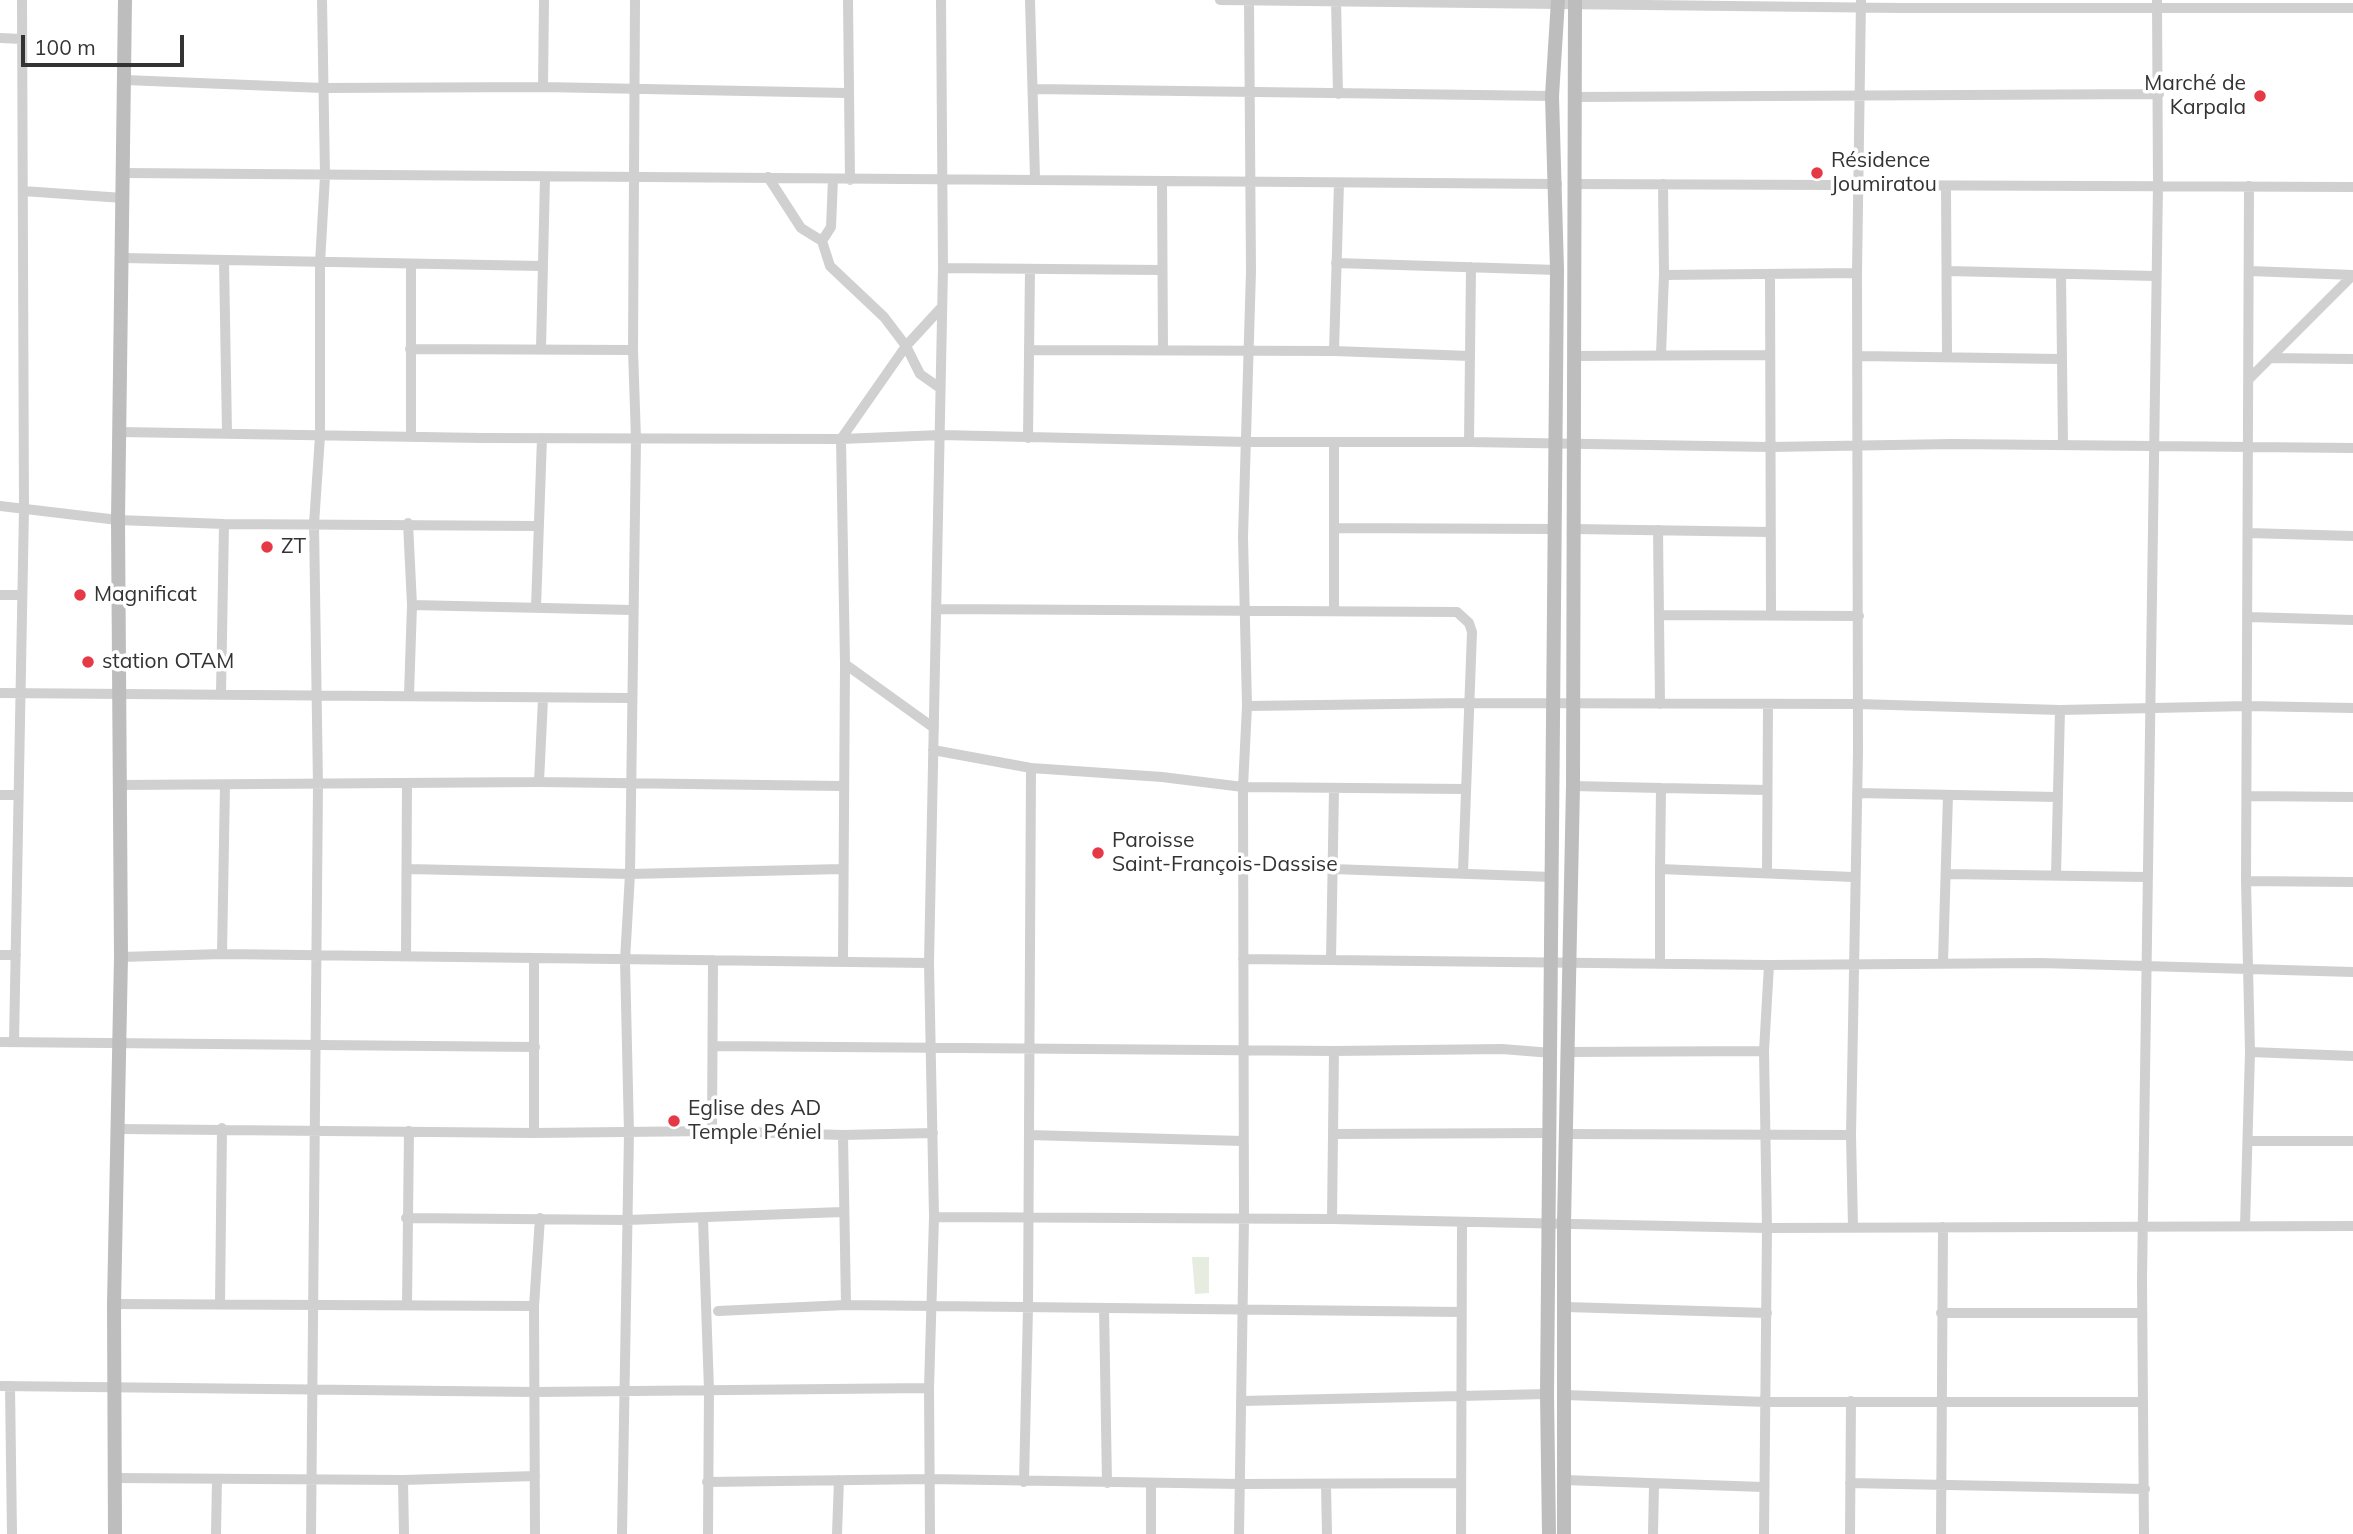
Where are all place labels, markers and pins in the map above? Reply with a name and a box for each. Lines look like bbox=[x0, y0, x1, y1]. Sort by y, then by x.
place label: Marché de Karpala bbox=[2144, 71, 2246, 121]
marker: Marché de Karpala bbox=[2252, 88, 2268, 104]
place label: Résidence Joumiratou bbox=[1831, 148, 1937, 198]
marker: Résidence Joumiratou bbox=[1809, 165, 1825, 181]
place label: ZT bbox=[281, 534, 306, 560]
marker: ZT bbox=[259, 539, 275, 555]
place label: Magnificat bbox=[94, 582, 197, 608]
marker: Magnificat bbox=[72, 587, 88, 603]
place label: station OTAM bbox=[102, 649, 234, 675]
marker: station OTAM bbox=[80, 654, 96, 670]
place label: Paroisse Saint-François-Dassise bbox=[1112, 828, 1338, 878]
marker: Paroisse Saint-François-Dassise bbox=[1090, 845, 1106, 861]
place label: Eglise des AD Temple Péniel bbox=[688, 1096, 822, 1146]
marker: Eglise des AD Temple Péniel bbox=[666, 1113, 682, 1129]

